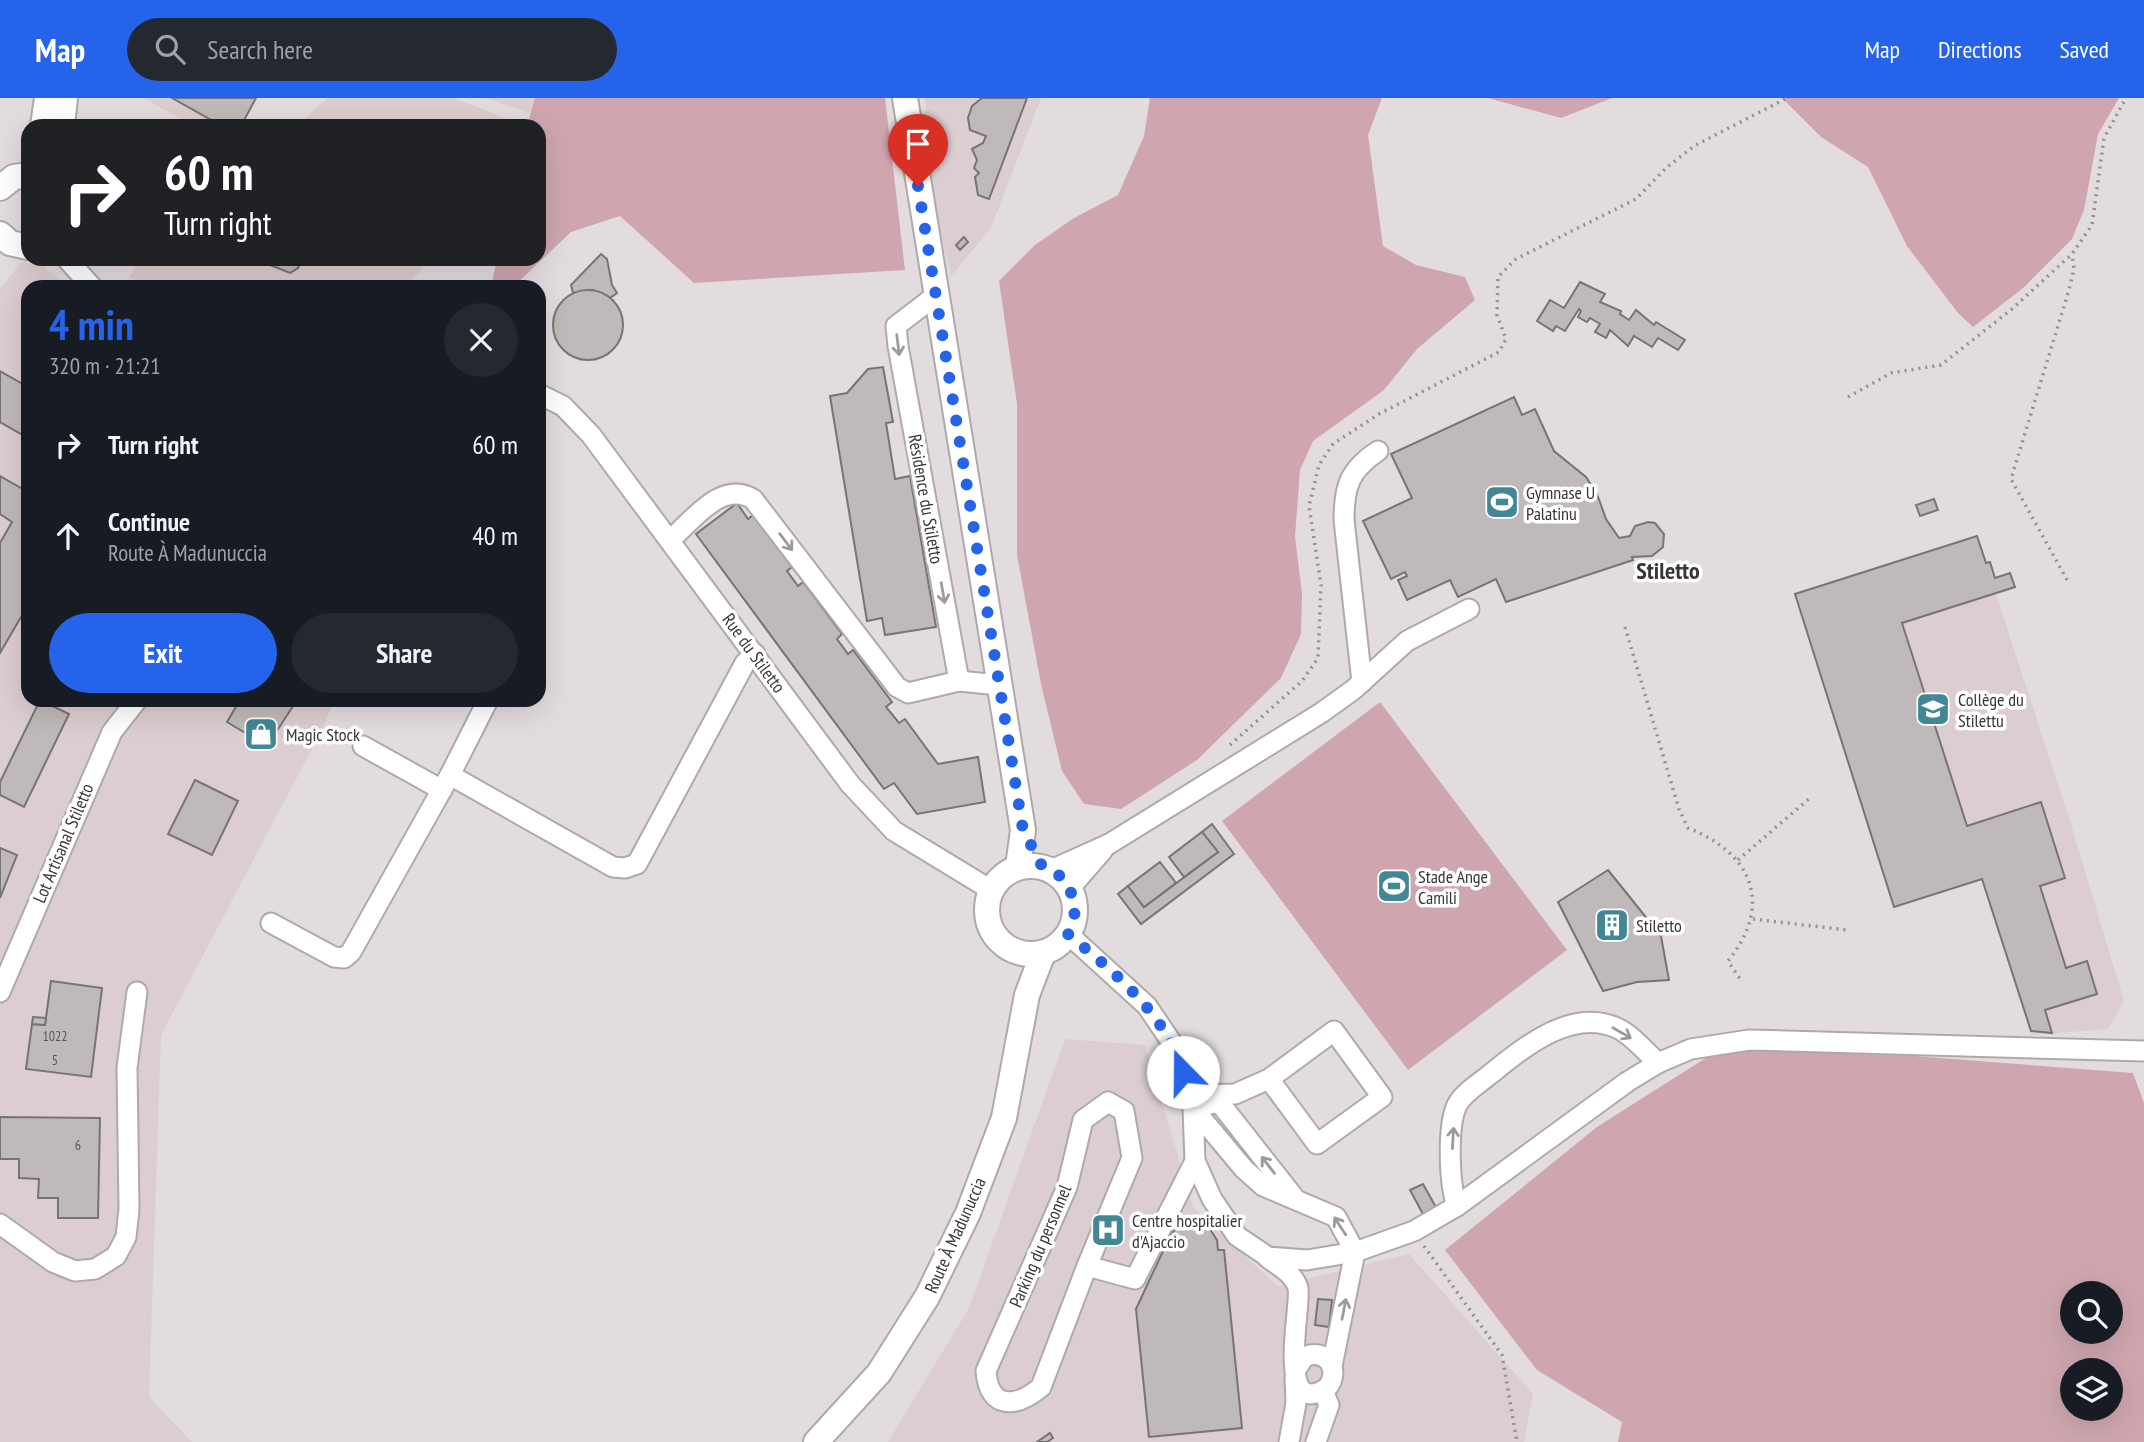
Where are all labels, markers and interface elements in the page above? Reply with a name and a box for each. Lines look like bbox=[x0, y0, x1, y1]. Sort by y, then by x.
search box bbox=[127, 18, 617, 81]
text: Map bbox=[35, 28, 85, 71]
icon: search bbox=[151, 30, 189, 68]
text: Search here bbox=[207, 33, 313, 66]
text: Map bbox=[1865, 34, 1900, 65]
text: Directions bbox=[1938, 34, 2022, 65]
text: Saved bbox=[2060, 34, 2109, 65]
pin bbox=[888, 114, 948, 186]
icon: arrive bbox=[899, 125, 937, 163]
text: 60 m bbox=[164, 140, 253, 204]
icon: right bbox=[49, 147, 140, 238]
text: Turn right bbox=[164, 202, 272, 244]
text: 4 min bbox=[49, 297, 134, 352]
button: close bbox=[444, 303, 518, 377]
one-way arrow bbox=[892, 333, 905, 356]
text: 320 m · 21:21 bbox=[49, 351, 161, 380]
icon: right bbox=[49, 426, 87, 464]
text: Turn right bbox=[108, 428, 199, 461]
text: 60 m bbox=[472, 428, 518, 461]
street label: Résidence du Stiletto bbox=[903, 432, 949, 566]
place label: Gymnase U Palatinu bbox=[1526, 481, 1595, 525]
sports icon: Gymnase U Palatinu bbox=[1483, 483, 1521, 521]
text: Continue bbox=[108, 505, 190, 538]
icon: ahead bbox=[49, 517, 87, 555]
text: 40 m bbox=[472, 519, 518, 552]
one-way arrow bbox=[778, 533, 793, 552]
text: Route À Madunuccia bbox=[108, 538, 267, 567]
district label: Stiletto bbox=[1636, 555, 1700, 586]
one-way arrow bbox=[937, 581, 950, 604]
street label: Rue du Stiletto bbox=[717, 609, 791, 697]
button: Exit bbox=[49, 613, 277, 693]
button: Share bbox=[291, 613, 518, 693]
place label: Collège du Stilettu bbox=[1958, 688, 2024, 732]
school or university icon: Collège du Stilettu bbox=[1914, 690, 1952, 728]
shop icon: Magic Stock bbox=[242, 715, 280, 753]
place label: Magic Stock bbox=[286, 723, 360, 746]
street label: Lot Artisanal Stiletto bbox=[27, 780, 99, 906]
place label: Stade Ange Camili bbox=[1418, 865, 1488, 909]
sports icon: Stade Ange Camili bbox=[1375, 867, 1413, 905]
building icon: Stiletto bbox=[1593, 906, 1631, 944]
place label: Stiletto bbox=[1636, 914, 1682, 937]
one-way arrow bbox=[1611, 1026, 1631, 1040]
house number: 1022 bbox=[42, 1027, 68, 1045]
position arrow bbox=[1146, 1035, 1220, 1109]
house number: 5 bbox=[52, 1051, 58, 1069]
one-way arrow bbox=[1446, 1127, 1459, 1150]
house number: 6 bbox=[75, 1136, 81, 1154]
one-way arrow bbox=[1260, 1156, 1276, 1174]
street label: Route À Madunuccia bbox=[919, 1173, 991, 1297]
street label: Parking du personnel bbox=[1004, 1180, 1077, 1311]
place label: Centre hospitalier d'Ajaccio bbox=[1132, 1209, 1242, 1253]
hospital icon: Centre hospitalier d'Ajaccio bbox=[1089, 1211, 1127, 1249]
one-way arrow bbox=[1333, 1217, 1348, 1236]
map controls bbox=[2060, 1281, 2123, 1421]
button: search bbox=[2060, 1281, 2123, 1344]
one-way arrow bbox=[1337, 1298, 1351, 1321]
button: layers bbox=[2060, 1358, 2123, 1421]

